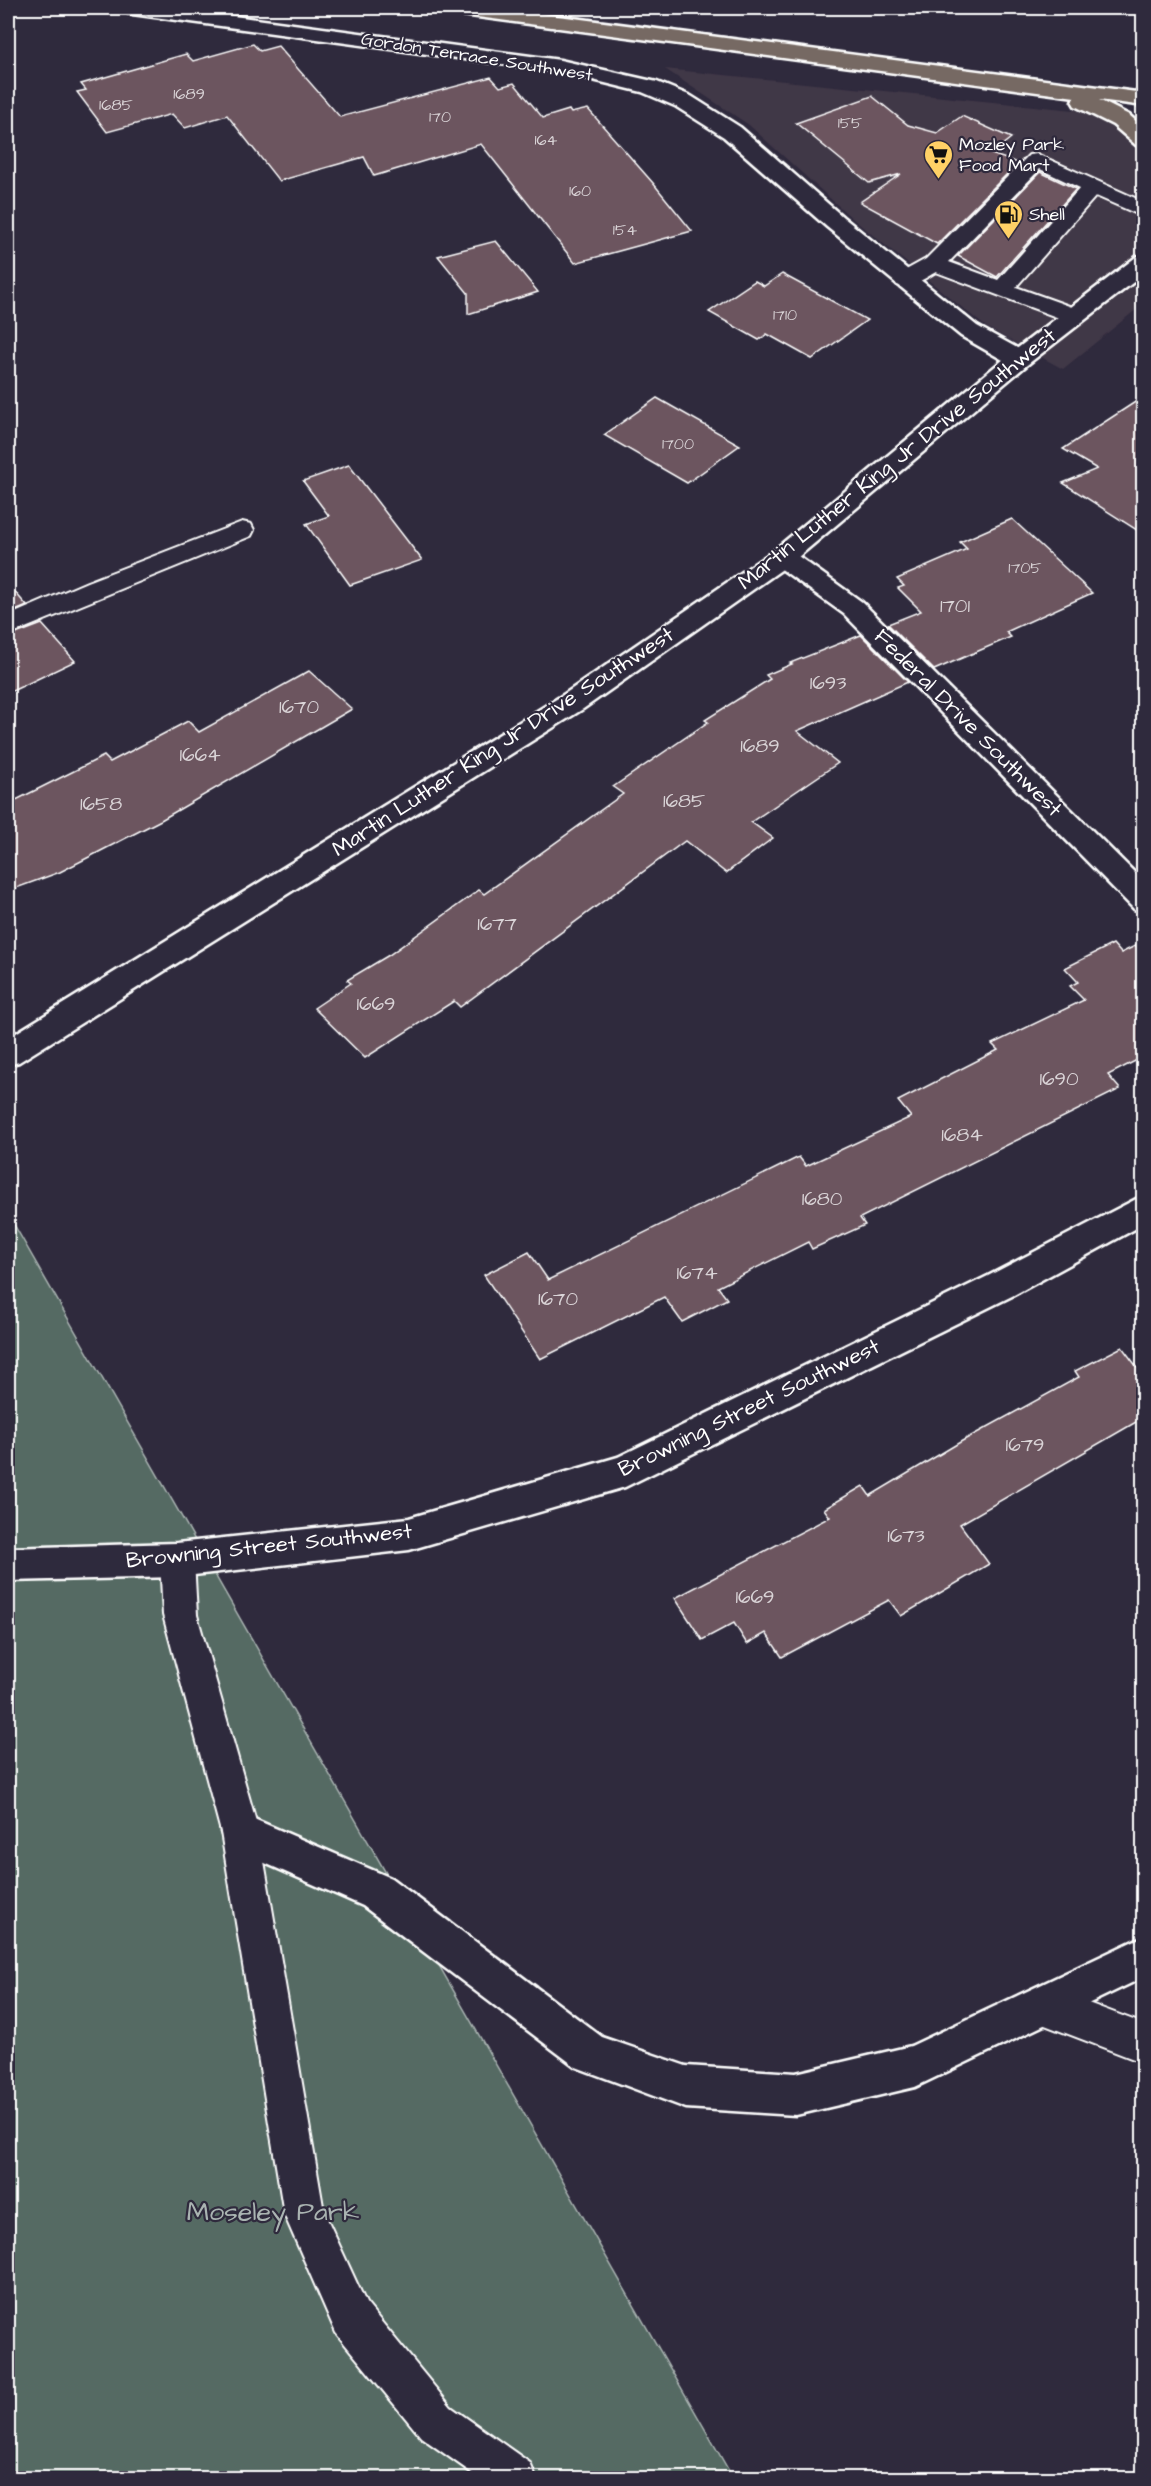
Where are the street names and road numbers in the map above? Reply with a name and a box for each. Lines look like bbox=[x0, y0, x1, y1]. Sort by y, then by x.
street label: Gordon Terrace Southwest bbox=[359, 26, 595, 88]
street label: Martin Luther King Jr Drive Southwest bbox=[731, 320, 1064, 598]
street label: Martin Luther King Jr Drive Southwest bbox=[326, 619, 681, 865]
street label: Federal Drive Southwest bbox=[867, 622, 1069, 824]
street label: Browning Street Southwest bbox=[613, 1331, 885, 1486]
street label: Browning Street Southwest bbox=[125, 1516, 414, 1577]

